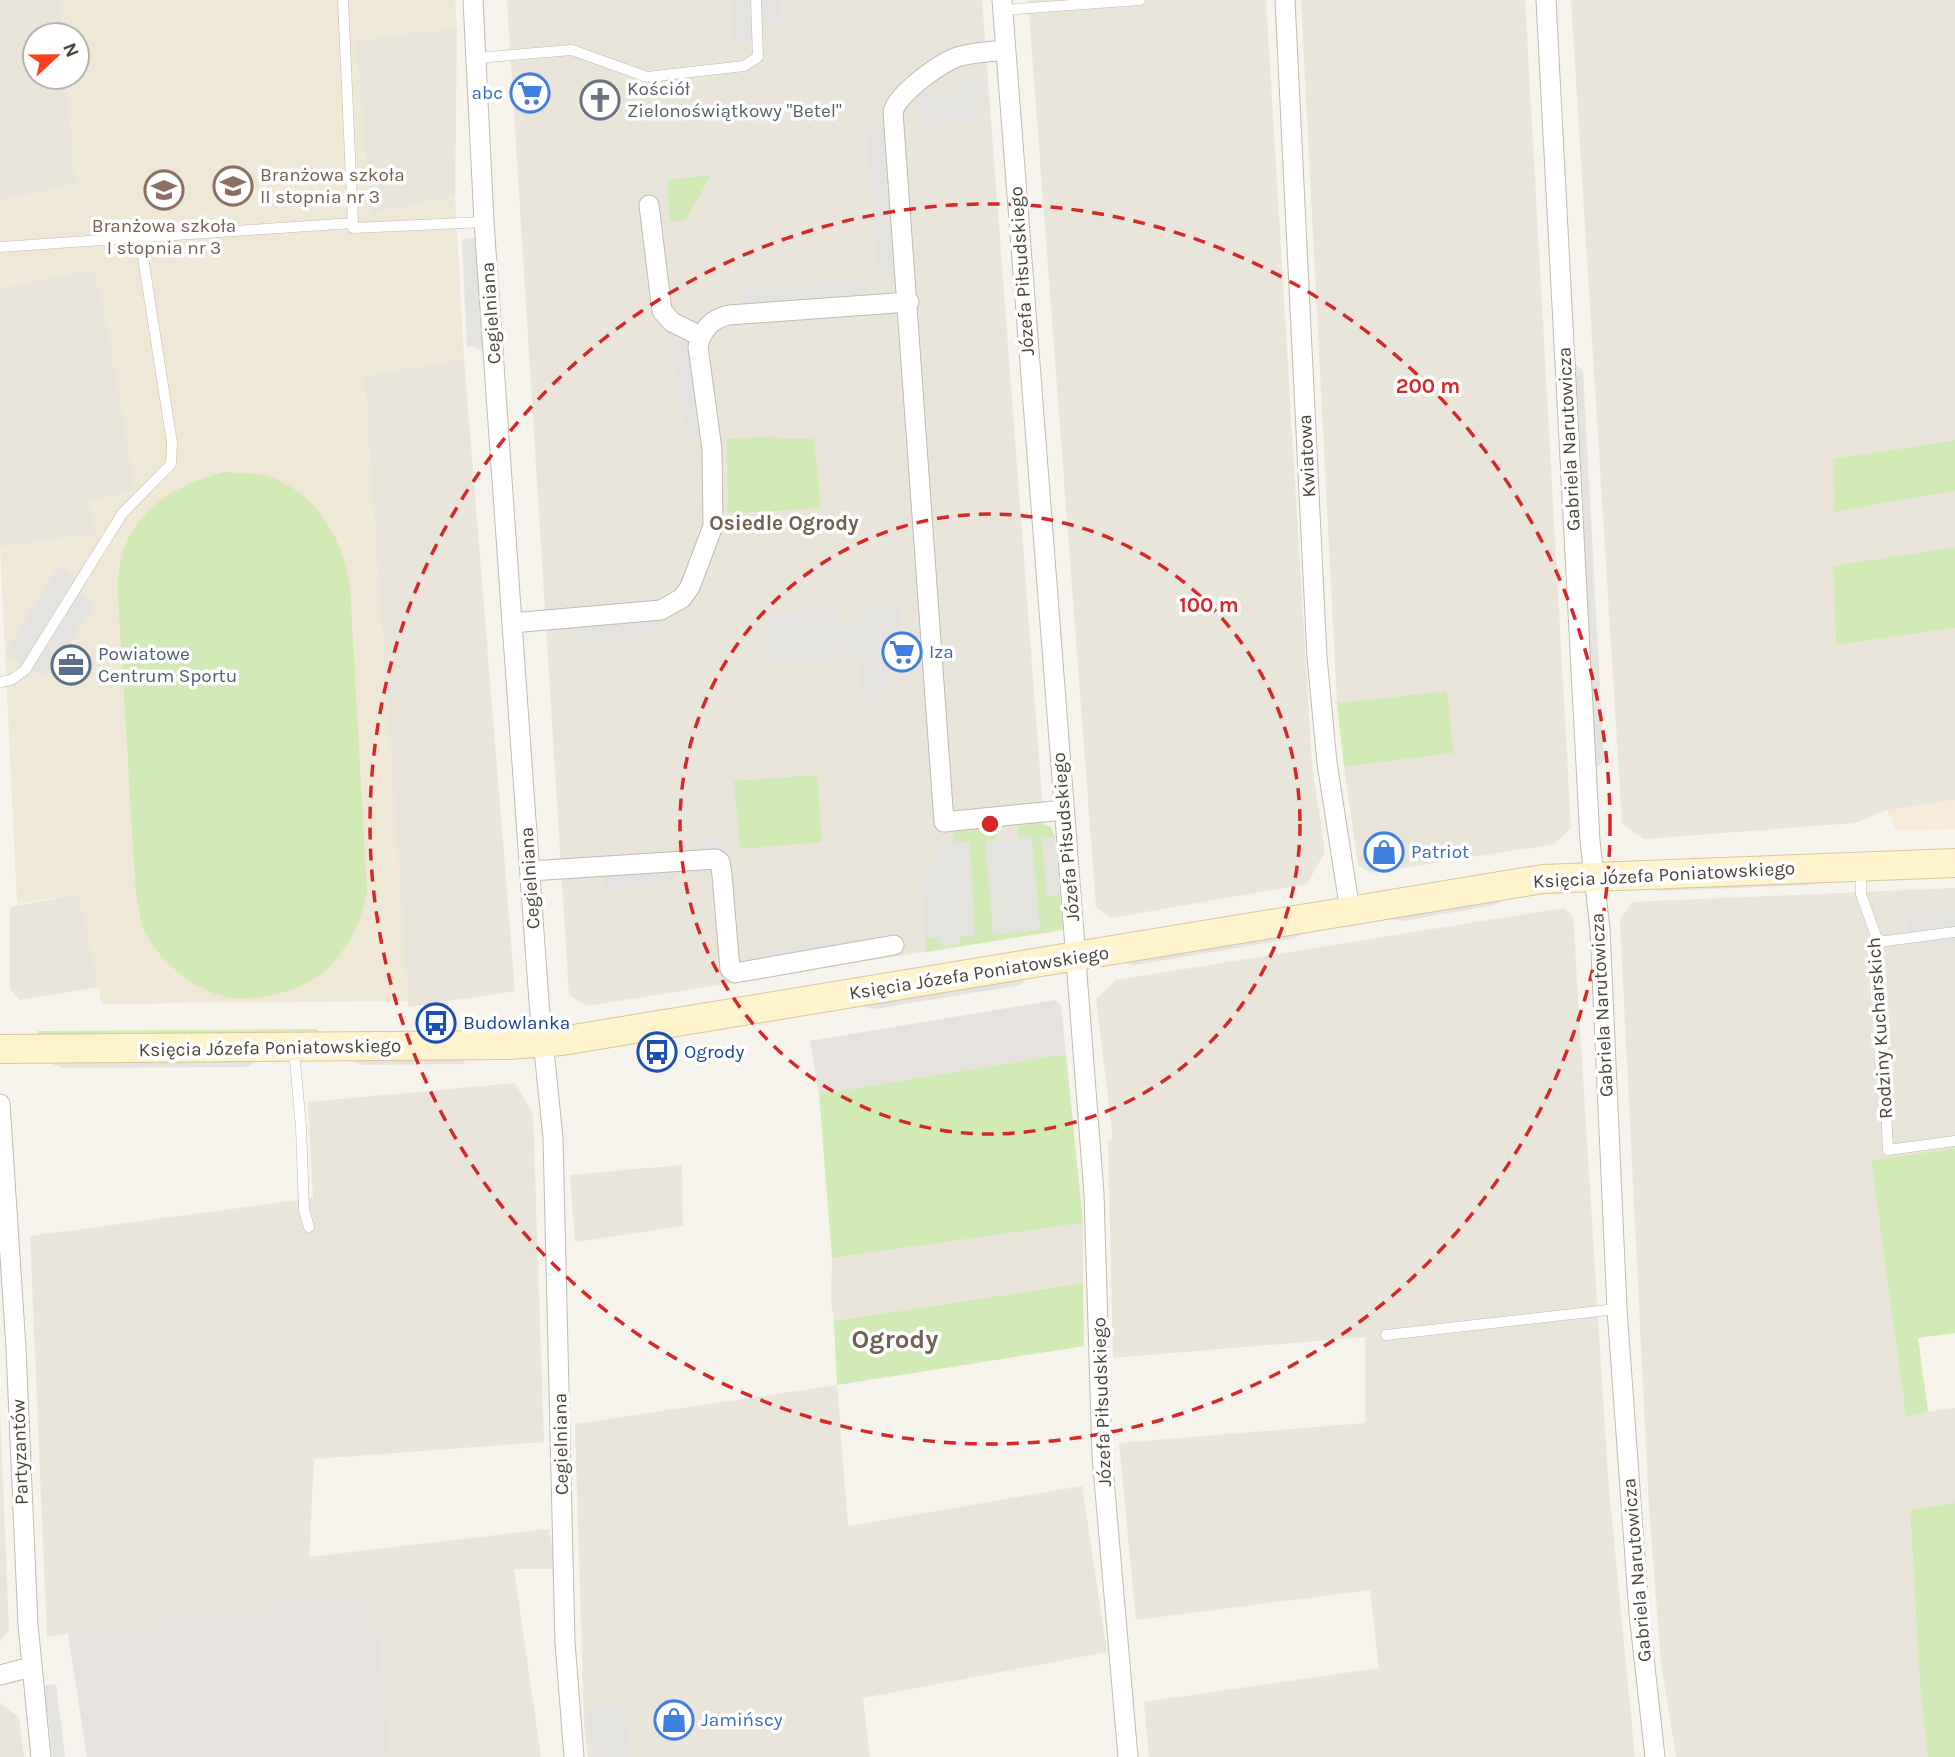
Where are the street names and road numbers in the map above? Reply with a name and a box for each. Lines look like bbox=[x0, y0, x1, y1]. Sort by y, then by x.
street label: Józefa Piłsudskiego bbox=[1005, 186, 1039, 356]
street label: Cegielniana bbox=[476, 261, 506, 365]
street label: Gabriela Narutowicza bbox=[1553, 346, 1585, 532]
street label: Kwiatowa bbox=[1294, 414, 1320, 498]
street label: Józefa Piłsudskiego bbox=[1048, 751, 1084, 923]
street label: Cegielniana bbox=[515, 826, 545, 930]
street label: Księcia Józefa Poniatowskiego bbox=[1532, 857, 1796, 893]
street label: Gabriela Narutowicza bbox=[1586, 912, 1618, 1098]
street label: Rodziny Kucharskich bbox=[1863, 936, 1897, 1120]
street label: Księcia Józefa Poniatowskiego bbox=[848, 942, 1110, 1004]
street label: Księcia Józefa Poniatowskiego bbox=[138, 1035, 402, 1061]
street label: Józefa Piłsudskiego bbox=[1088, 1317, 1116, 1487]
street label: Cegielniana bbox=[549, 1393, 573, 1495]
street label: Partyzantów bbox=[7, 1398, 33, 1505]
street label: Gabriela Narutowicza bbox=[1618, 1477, 1656, 1663]

